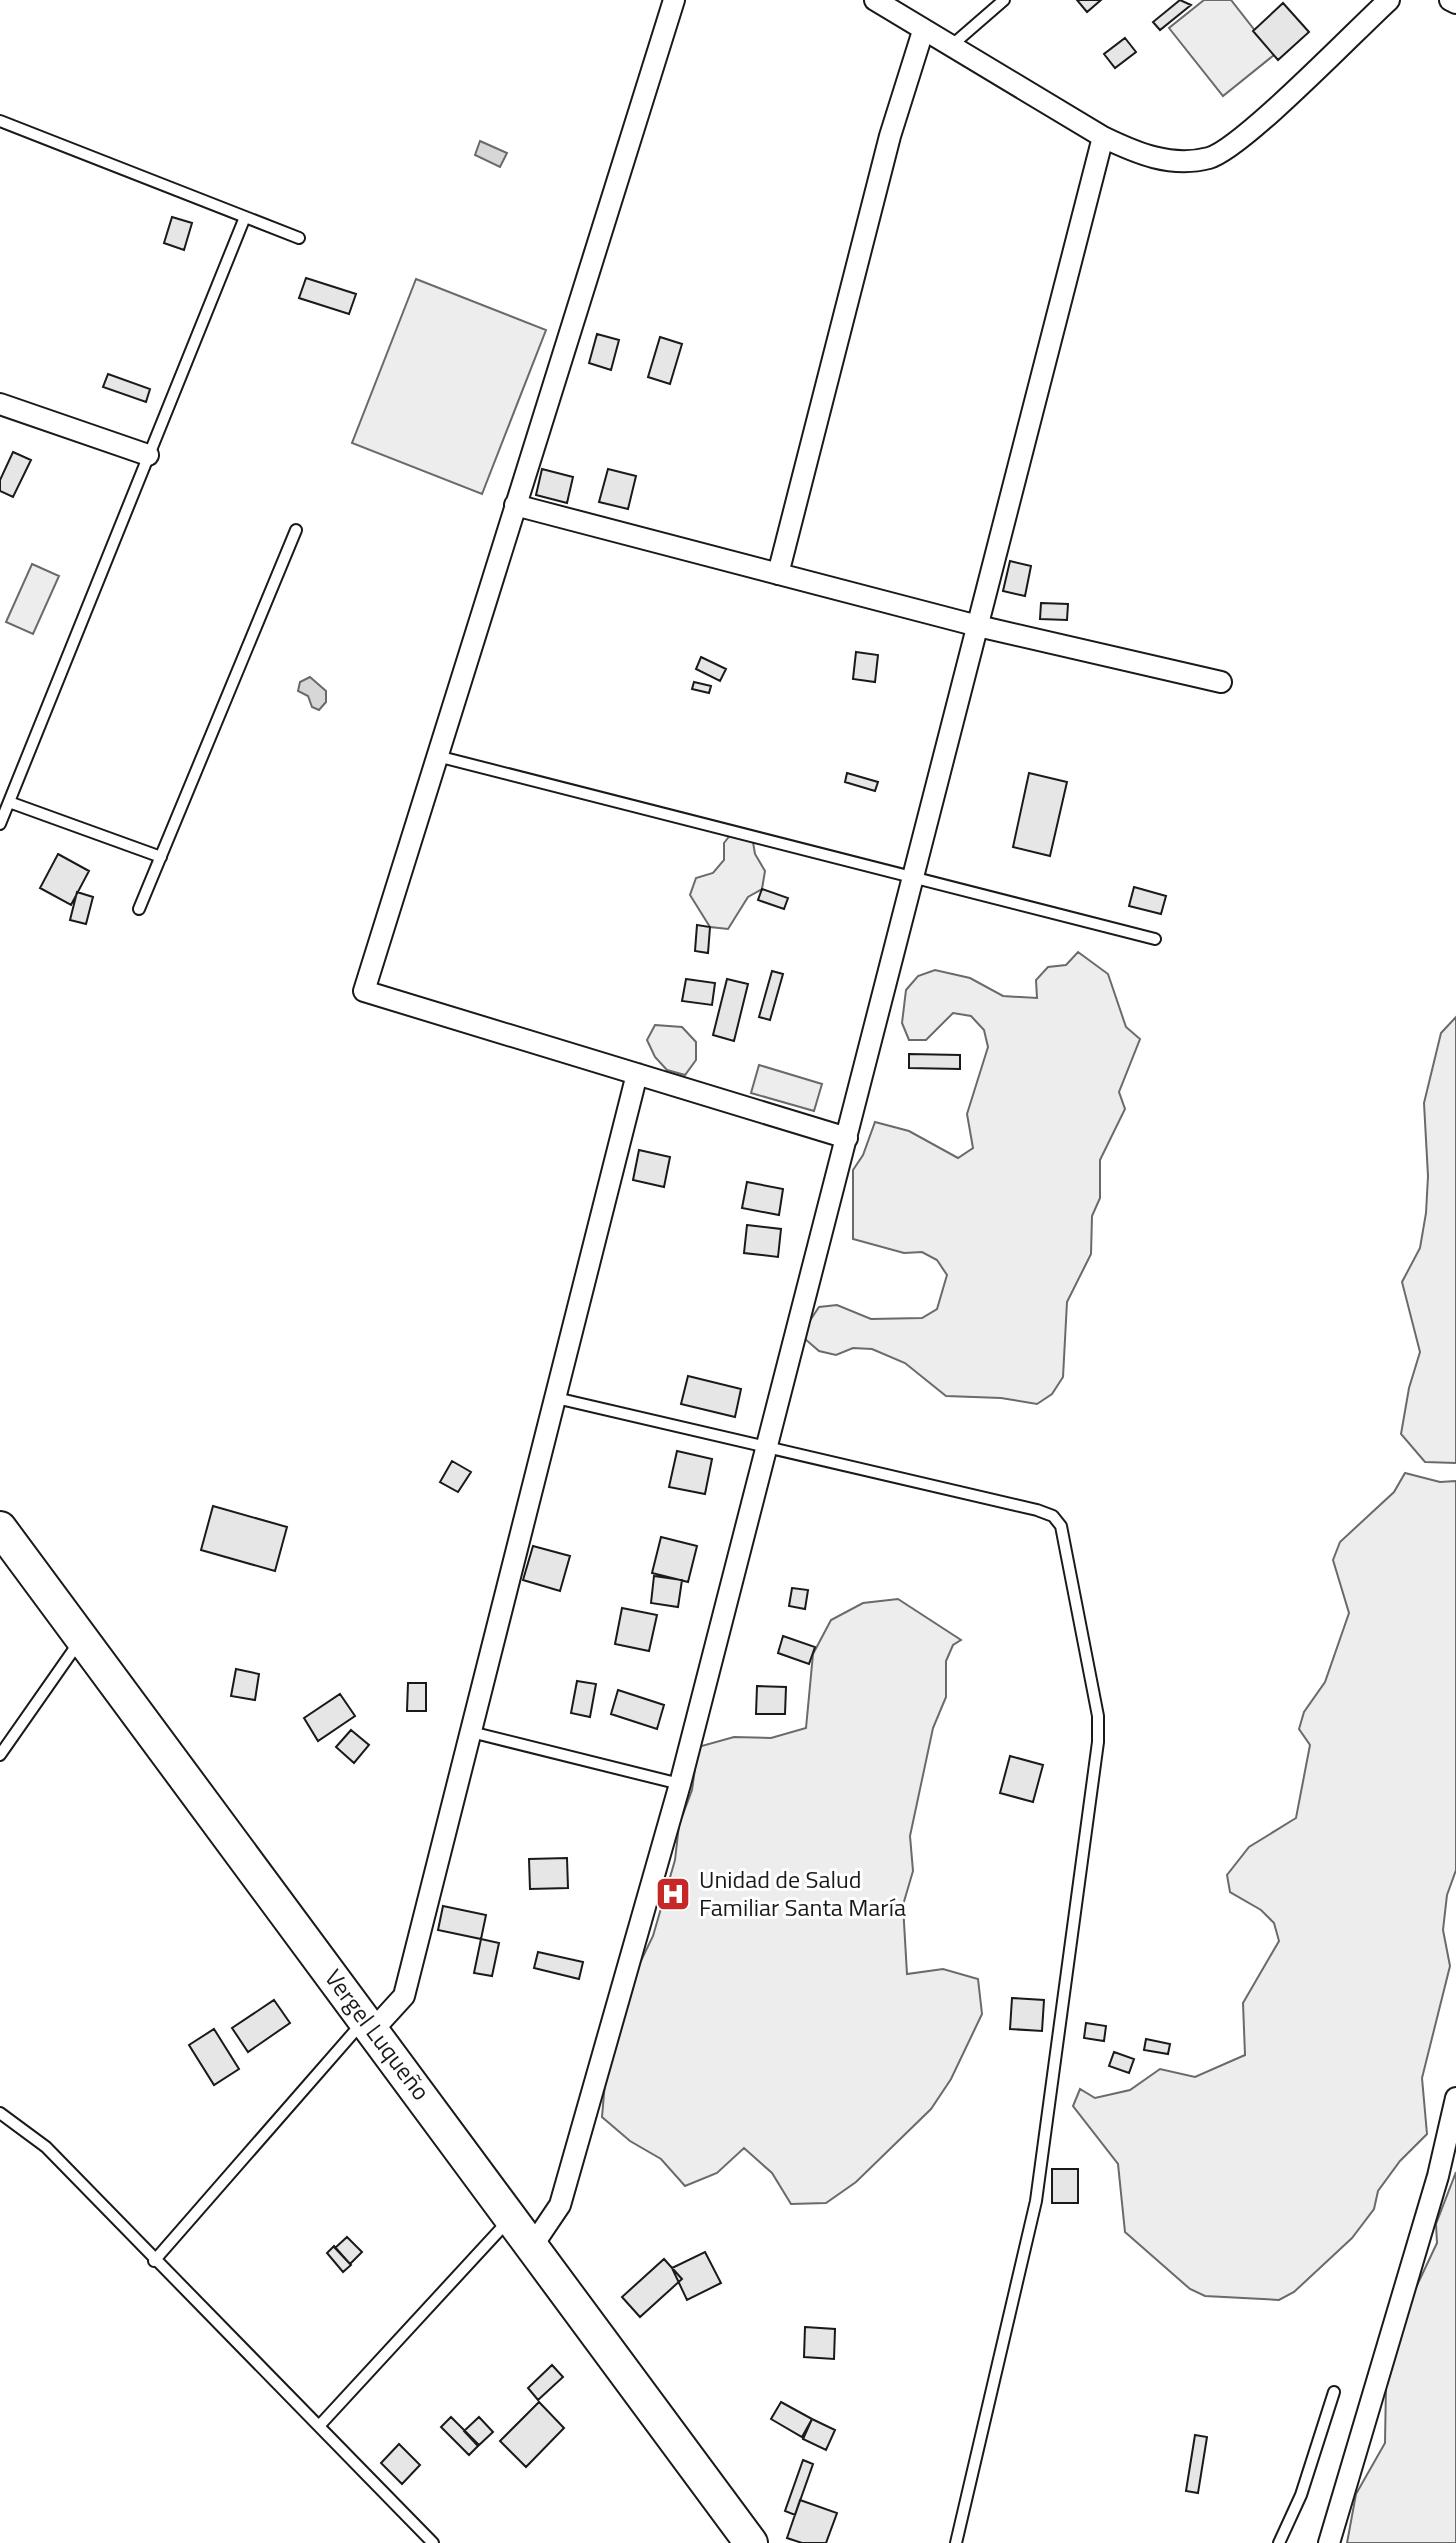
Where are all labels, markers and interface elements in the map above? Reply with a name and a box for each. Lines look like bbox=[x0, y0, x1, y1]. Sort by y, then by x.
place label: Unidad de Salud Familiar Santa María bbox=[699, 1861, 906, 1925]
hospital icon: Unidad de Salud Familiar Santa María bbox=[654, 1875, 692, 1913]
street label: Vergel Luqueño bbox=[317, 1961, 439, 2107]

